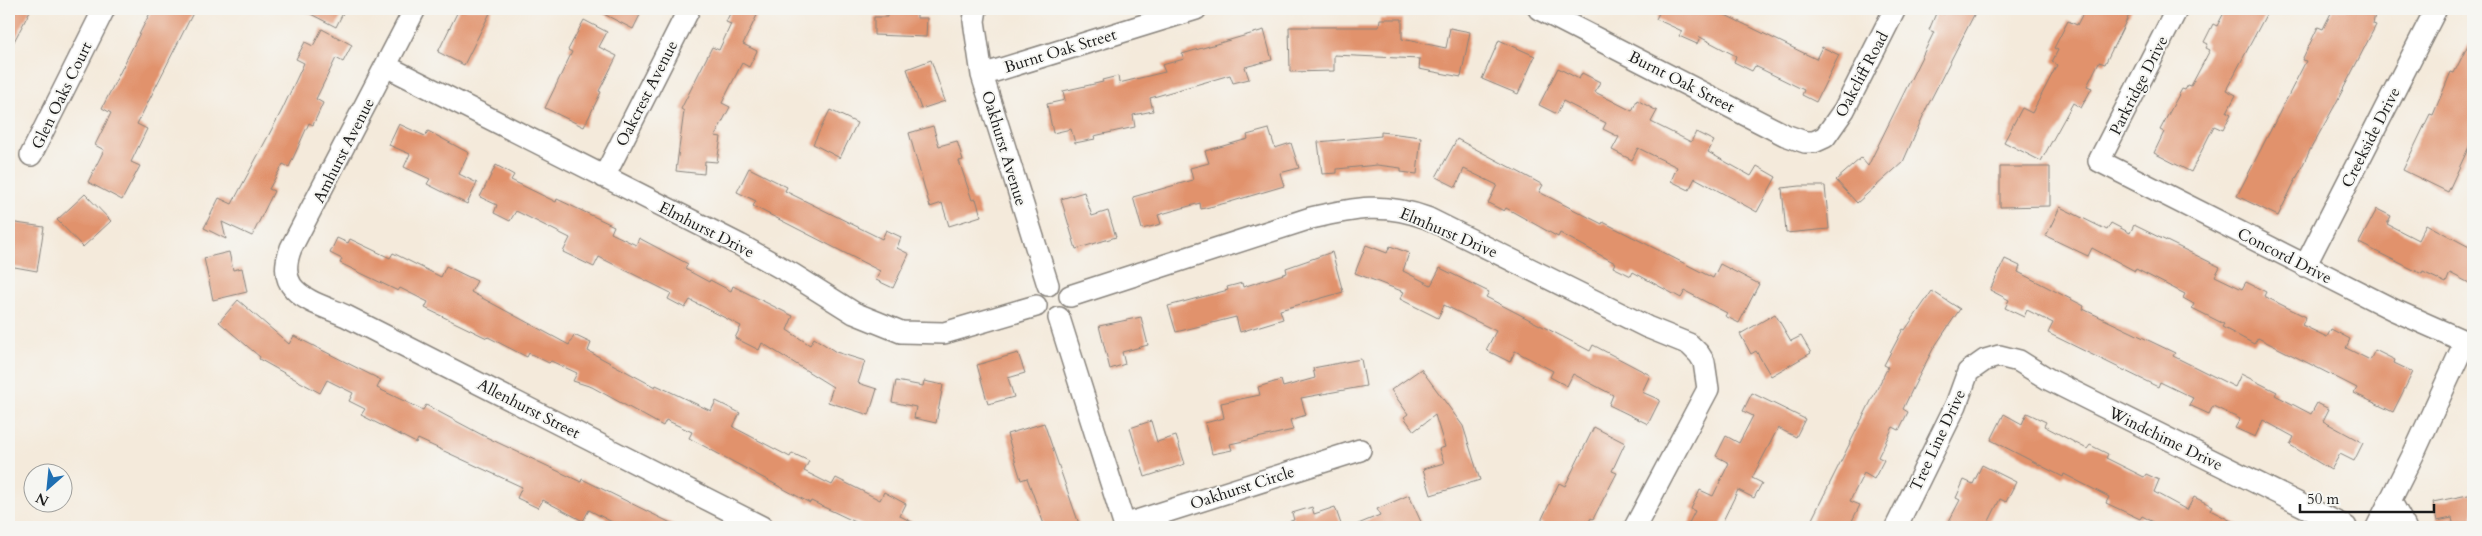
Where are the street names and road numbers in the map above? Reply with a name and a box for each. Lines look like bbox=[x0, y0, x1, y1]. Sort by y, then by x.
street label: Burnt Oak Street bbox=[1002, 23, 1119, 78]
street label: Oakcliff Road bbox=[1830, 27, 1894, 121]
street label: Parkridge Drive bbox=[2104, 32, 2173, 139]
street label: Oakcrest Avenue bbox=[611, 37, 683, 150]
street label: Glen Oaks Court bbox=[26, 38, 97, 153]
street label: Burnt Oak Street bbox=[1625, 46, 1738, 118]
street label: Creekside Drive bbox=[2336, 84, 2406, 191]
street label: Oakhurst Avenue bbox=[976, 88, 1032, 209]
street label: Amhurst Avenue bbox=[308, 94, 380, 207]
street label: Elmhurst Drive bbox=[655, 196, 758, 263]
street label: Elmhurst Drive bbox=[1396, 202, 1501, 263]
street label: Concord Drive bbox=[2234, 223, 2336, 289]
street label: Allenhurst Street bbox=[473, 374, 584, 444]
street label: Tree Line Drive bbox=[1905, 386, 1971, 495]
street label: Windchime Drive bbox=[2104, 401, 2226, 476]
street label: Oakhurst Circle bbox=[1187, 461, 1297, 515]

